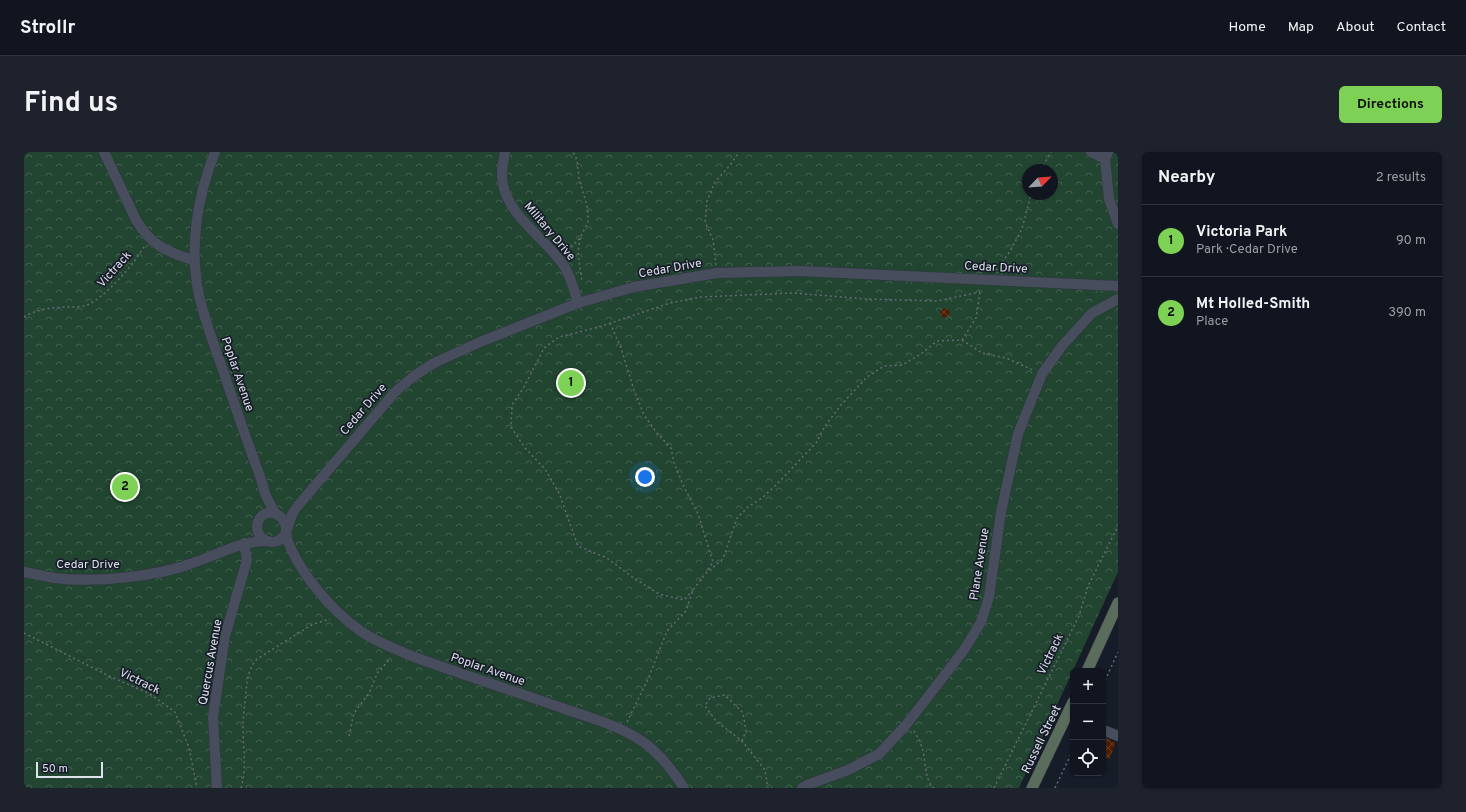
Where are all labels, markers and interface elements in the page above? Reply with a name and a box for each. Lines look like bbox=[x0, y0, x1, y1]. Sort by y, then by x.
text: Strollr bbox=[20, 16, 75, 40]
text: Home bbox=[1229, 19, 1266, 36]
text: Map bbox=[1288, 19, 1314, 36]
text: About bbox=[1336, 19, 1375, 36]
text: Contact bbox=[1397, 19, 1446, 36]
text: Find us bbox=[24, 86, 118, 122]
button: Directions bbox=[1339, 86, 1442, 123]
north arrow bbox=[1022, 164, 1058, 200]
text: Nearby bbox=[1158, 167, 1215, 189]
text: 2 results bbox=[1376, 170, 1426, 186]
street label: Military Drive bbox=[520, 199, 579, 264]
text: Victoria Park bbox=[1196, 223, 1287, 242]
text: 1 bbox=[1168, 233, 1174, 249]
text: 90 m bbox=[1396, 233, 1426, 249]
text: Park · Cedar Drive bbox=[1196, 242, 1298, 258]
street label: Victrack bbox=[94, 248, 135, 291]
street label: Cedar Drive bbox=[637, 256, 703, 282]
street label: Cedar Drive bbox=[964, 258, 1028, 278]
text: Mt Holled-Smith bbox=[1196, 295, 1310, 314]
text: 2 bbox=[1167, 305, 1175, 321]
text: 390 m bbox=[1388, 305, 1426, 321]
text: Place bbox=[1196, 314, 1228, 330]
street label: Poplar Avenue bbox=[217, 335, 257, 414]
pin: 1 bbox=[558, 368, 584, 398]
street label: Cedar Drive bbox=[337, 380, 391, 439]
your location bbox=[635, 467, 655, 487]
pin: 2 bbox=[112, 472, 138, 502]
street label: Plane Avenue bbox=[966, 527, 994, 601]
street label: Cedar Drive bbox=[56, 557, 120, 573]
street label: Quercus Avenue bbox=[196, 618, 226, 706]
street label: Victrack bbox=[1034, 631, 1068, 678]
street label: Poplar Avenue bbox=[448, 650, 527, 690]
street label: Victrack bbox=[116, 665, 163, 699]
map controls bbox=[1070, 668, 1106, 776]
button: + bbox=[1070, 668, 1106, 704]
street label: Russell Street bbox=[1018, 703, 1065, 776]
button: − bbox=[1070, 704, 1106, 740]
button: locate bbox=[1070, 740, 1106, 776]
scale bar bbox=[36, 760, 103, 779]
text: 50 m bbox=[42, 762, 68, 776]

